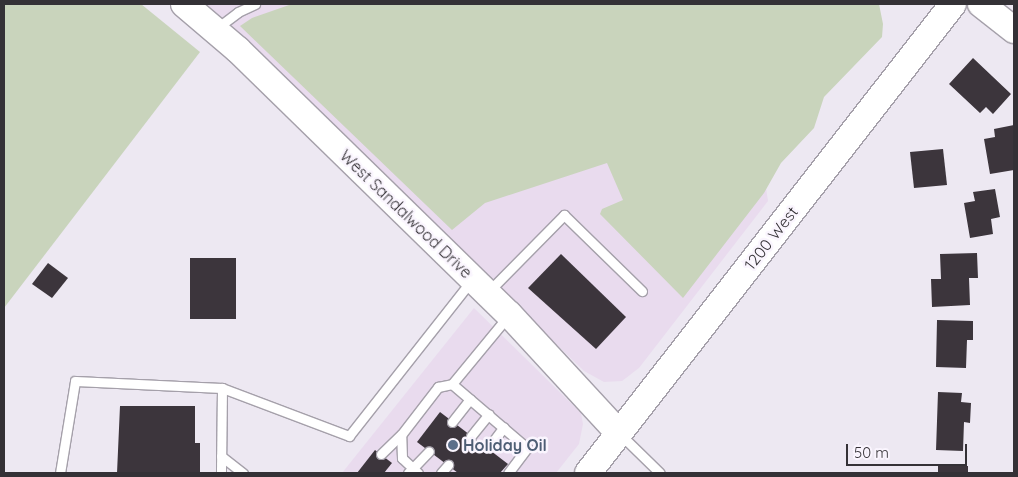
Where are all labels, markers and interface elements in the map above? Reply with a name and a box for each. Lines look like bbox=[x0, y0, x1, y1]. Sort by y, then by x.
street label: West Sandalwood Drive bbox=[336, 146, 476, 282]
street label: 1200 West bbox=[740, 202, 802, 274]
scale bar bbox=[848, 434, 969, 466]
place label: Holiday Oil bbox=[463, 435, 547, 455]
marker: Holiday Oil bbox=[447, 439, 459, 451]
text: 50 m bbox=[854, 443, 889, 462]

